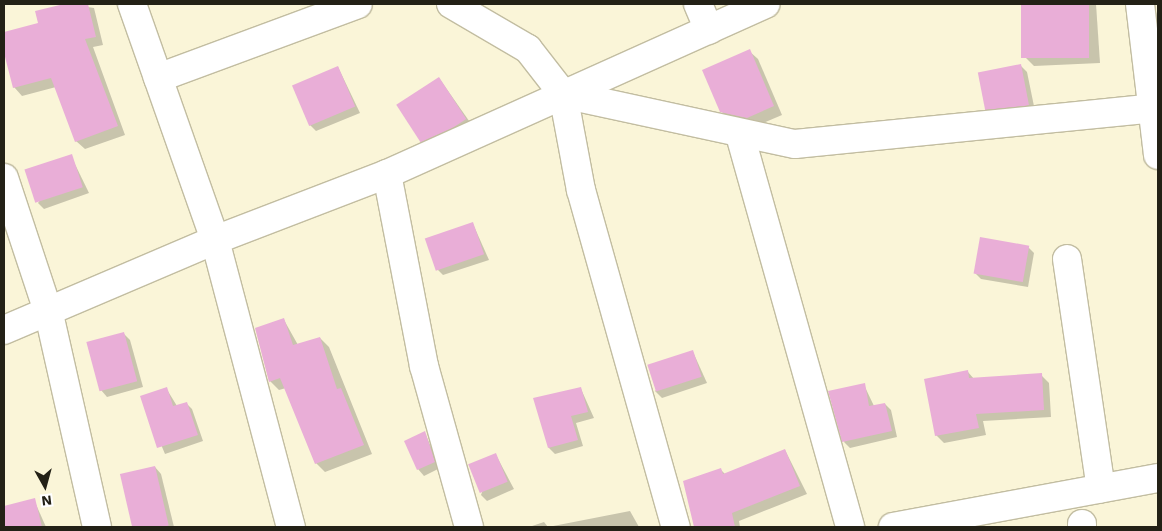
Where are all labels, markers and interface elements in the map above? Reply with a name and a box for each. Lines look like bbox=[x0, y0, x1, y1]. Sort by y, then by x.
north arrow bbox=[20, 461, 70, 511]
text: N bbox=[41, 492, 53, 509]

